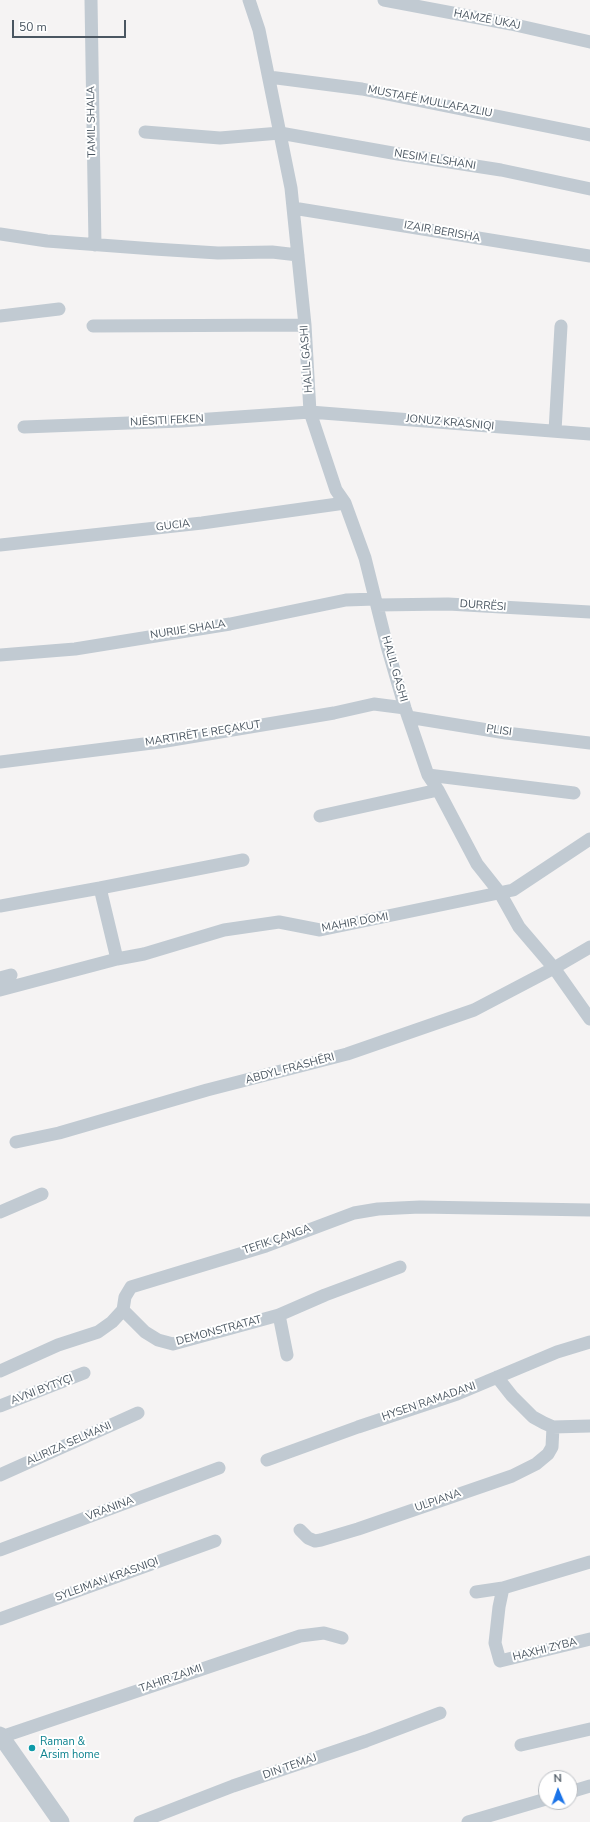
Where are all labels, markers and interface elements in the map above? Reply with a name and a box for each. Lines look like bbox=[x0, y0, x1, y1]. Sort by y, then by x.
street label: HAMZË UKAJ bbox=[452, 7, 522, 33]
scale bar bbox=[14, 12, 128, 38]
text: 50 m bbox=[19, 19, 47, 35]
street label: MUSTAFË MULLAFAZLIU bbox=[366, 83, 494, 121]
street label: TAMIL SHALA bbox=[85, 86, 99, 158]
street label: NESIM ELSHANI bbox=[393, 147, 477, 173]
street label: IZAIR BERISHA bbox=[403, 219, 481, 245]
street label: HALIL GASHI bbox=[298, 325, 316, 393]
street label: NJËSITI FEKEN bbox=[130, 412, 204, 430]
street label: JONUZ KRASNIQI bbox=[405, 413, 495, 433]
street label: GUCIA bbox=[155, 517, 191, 535]
street label: DURRËSI bbox=[459, 598, 507, 614]
street label: NURIJE SHALA bbox=[149, 618, 227, 642]
street label: HALIL GASHI bbox=[378, 635, 410, 703]
street label: MARTIRËT E REÇAKUT bbox=[144, 718, 262, 750]
street label: PLISI bbox=[486, 723, 512, 739]
street label: MAHIR DOMI bbox=[321, 911, 389, 935]
street label: ABDYL FRASHËRI bbox=[244, 1051, 336, 1087]
street label: TEFIK ÇANGA bbox=[241, 1222, 313, 1258]
street label: DEMONSTRATAT bbox=[175, 1313, 263, 1349]
street label: AVNI BYTYÇI bbox=[9, 1372, 75, 1408]
street label: HYSEN RAMADANI bbox=[380, 1380, 478, 1424]
street label: ALIRIZA SELMANI bbox=[24, 1419, 114, 1469]
street label: ULPIANA bbox=[413, 1487, 463, 1515]
street label: VRANINA bbox=[84, 1494, 136, 1524]
street label: SYLEJMAN KRASNIQI bbox=[54, 1555, 160, 1605]
street label: HAXHI ZYBA bbox=[511, 1636, 579, 1664]
street label: TAHIR ZAJMI bbox=[138, 1662, 204, 1696]
place label: Raman & Arsim home bbox=[40, 1735, 100, 1761]
marker: Raman & Arsim home bbox=[27, 1743, 37, 1753]
street label: DIN TEMAJ bbox=[261, 1752, 319, 1782]
north arrow bbox=[538, 1770, 578, 1810]
text: N bbox=[553, 1771, 562, 1786]

